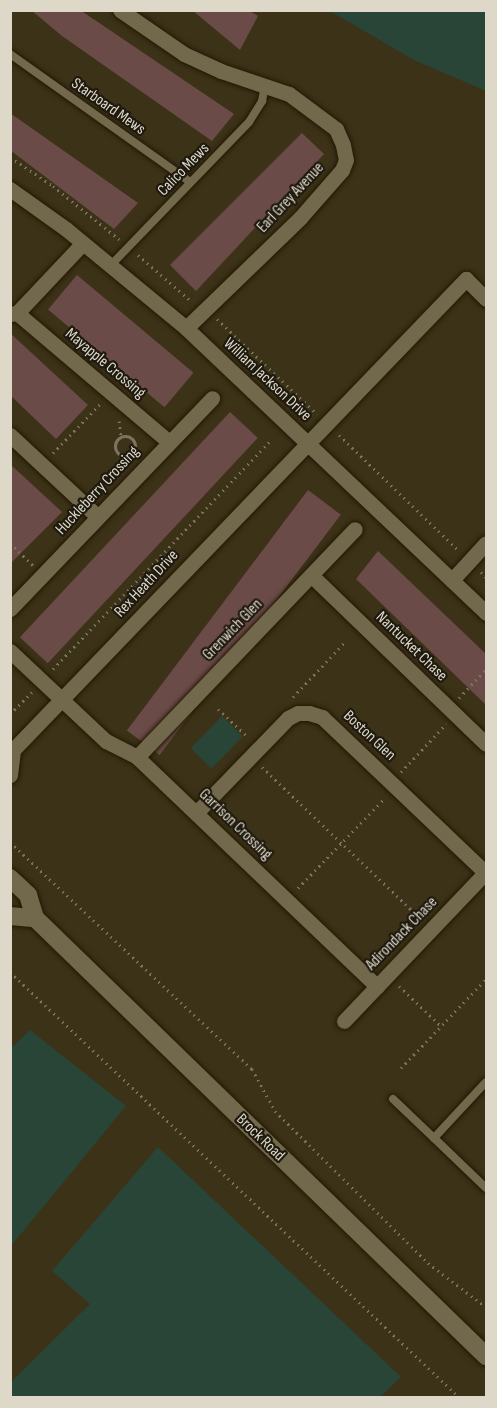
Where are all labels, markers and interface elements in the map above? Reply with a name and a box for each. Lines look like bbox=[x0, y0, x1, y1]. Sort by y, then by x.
street label: Starboard Mews bbox=[67, 74, 149, 140]
street label: Calico Mews bbox=[154, 140, 214, 200]
street label: Earl Grey Avenue bbox=[254, 159, 328, 237]
street label: Mayapple Crossing bbox=[61, 325, 149, 403]
street label: William Jackson Drive bbox=[219, 334, 315, 426]
street label: Huckleberry Crossing bbox=[52, 443, 144, 539]
street label: Rex Heath Drive bbox=[111, 546, 183, 622]
street label: Grenwich Glen bbox=[199, 595, 267, 665]
street label: Nantucket Chase bbox=[371, 608, 451, 686]
street label: Boston Glen bbox=[339, 707, 399, 765]
street label: Garrison Crossing bbox=[194, 785, 276, 865]
street label: Adirondack Chase bbox=[362, 893, 442, 975]
street label: Brock Road bbox=[232, 1110, 288, 1166]

